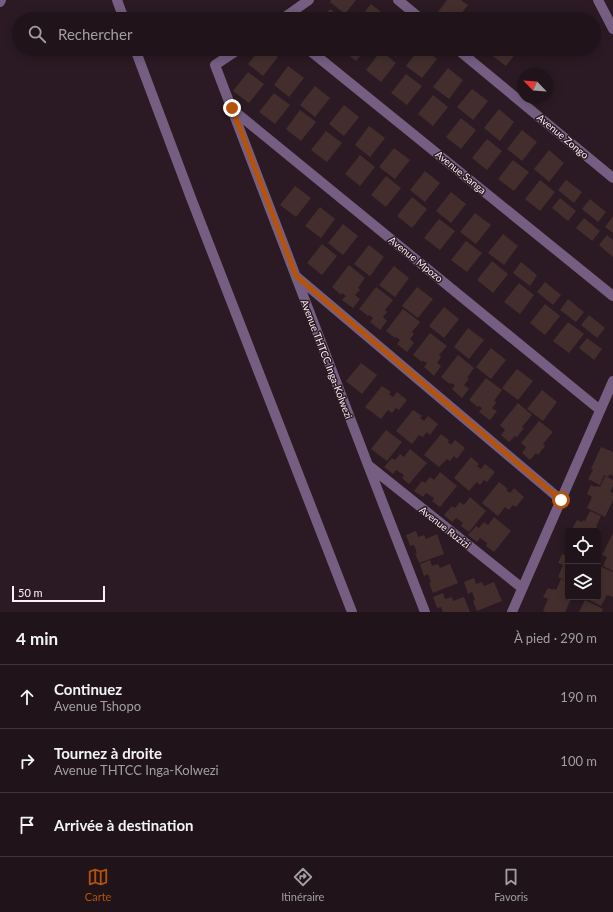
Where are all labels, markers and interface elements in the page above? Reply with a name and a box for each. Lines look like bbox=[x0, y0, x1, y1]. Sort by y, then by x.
search box bbox=[12, 12, 601, 56]
icon: search bbox=[26, 23, 48, 45]
text: Rechercher bbox=[58, 25, 132, 43]
north arrow bbox=[517, 68, 553, 104]
route end bbox=[223, 99, 241, 117]
street label: Avenue Zongo bbox=[535, 111, 591, 161]
street label: Avenue Sanga bbox=[433, 148, 489, 196]
street label: Avenue Mpozo bbox=[387, 234, 446, 285]
street label: Avenue THTCC Inga-Kolwezi bbox=[299, 298, 355, 420]
route start bbox=[552, 491, 570, 509]
street label: Avenue Ruzizi bbox=[417, 503, 473, 551]
map controls bbox=[565, 528, 601, 600]
button: locate bbox=[565, 528, 601, 564]
button: layers bbox=[565, 564, 601, 600]
scale bar bbox=[12, 584, 105, 603]
text: 50 m bbox=[18, 586, 43, 599]
text: 4 min bbox=[16, 628, 58, 649]
text: À pied · 290 m bbox=[514, 630, 597, 646]
text: Continuez bbox=[54, 680, 122, 698]
icon: ahead bbox=[16, 686, 38, 708]
text: 190 m bbox=[560, 689, 597, 705]
text: Avenue Tshopo bbox=[54, 698, 141, 714]
text: Tournez à droite bbox=[54, 744, 162, 762]
icon: right bbox=[16, 750, 38, 772]
text: 100 m bbox=[560, 753, 597, 769]
text: Avenue THTCC Inga-Kolwezi bbox=[54, 762, 219, 778]
icon: arrive bbox=[16, 814, 38, 836]
text: Arrivée à destination bbox=[54, 816, 193, 834]
tab: Carte bbox=[85, 866, 111, 903]
tab: Itinéraire bbox=[281, 866, 324, 903]
tab: Favoris bbox=[494, 866, 528, 903]

